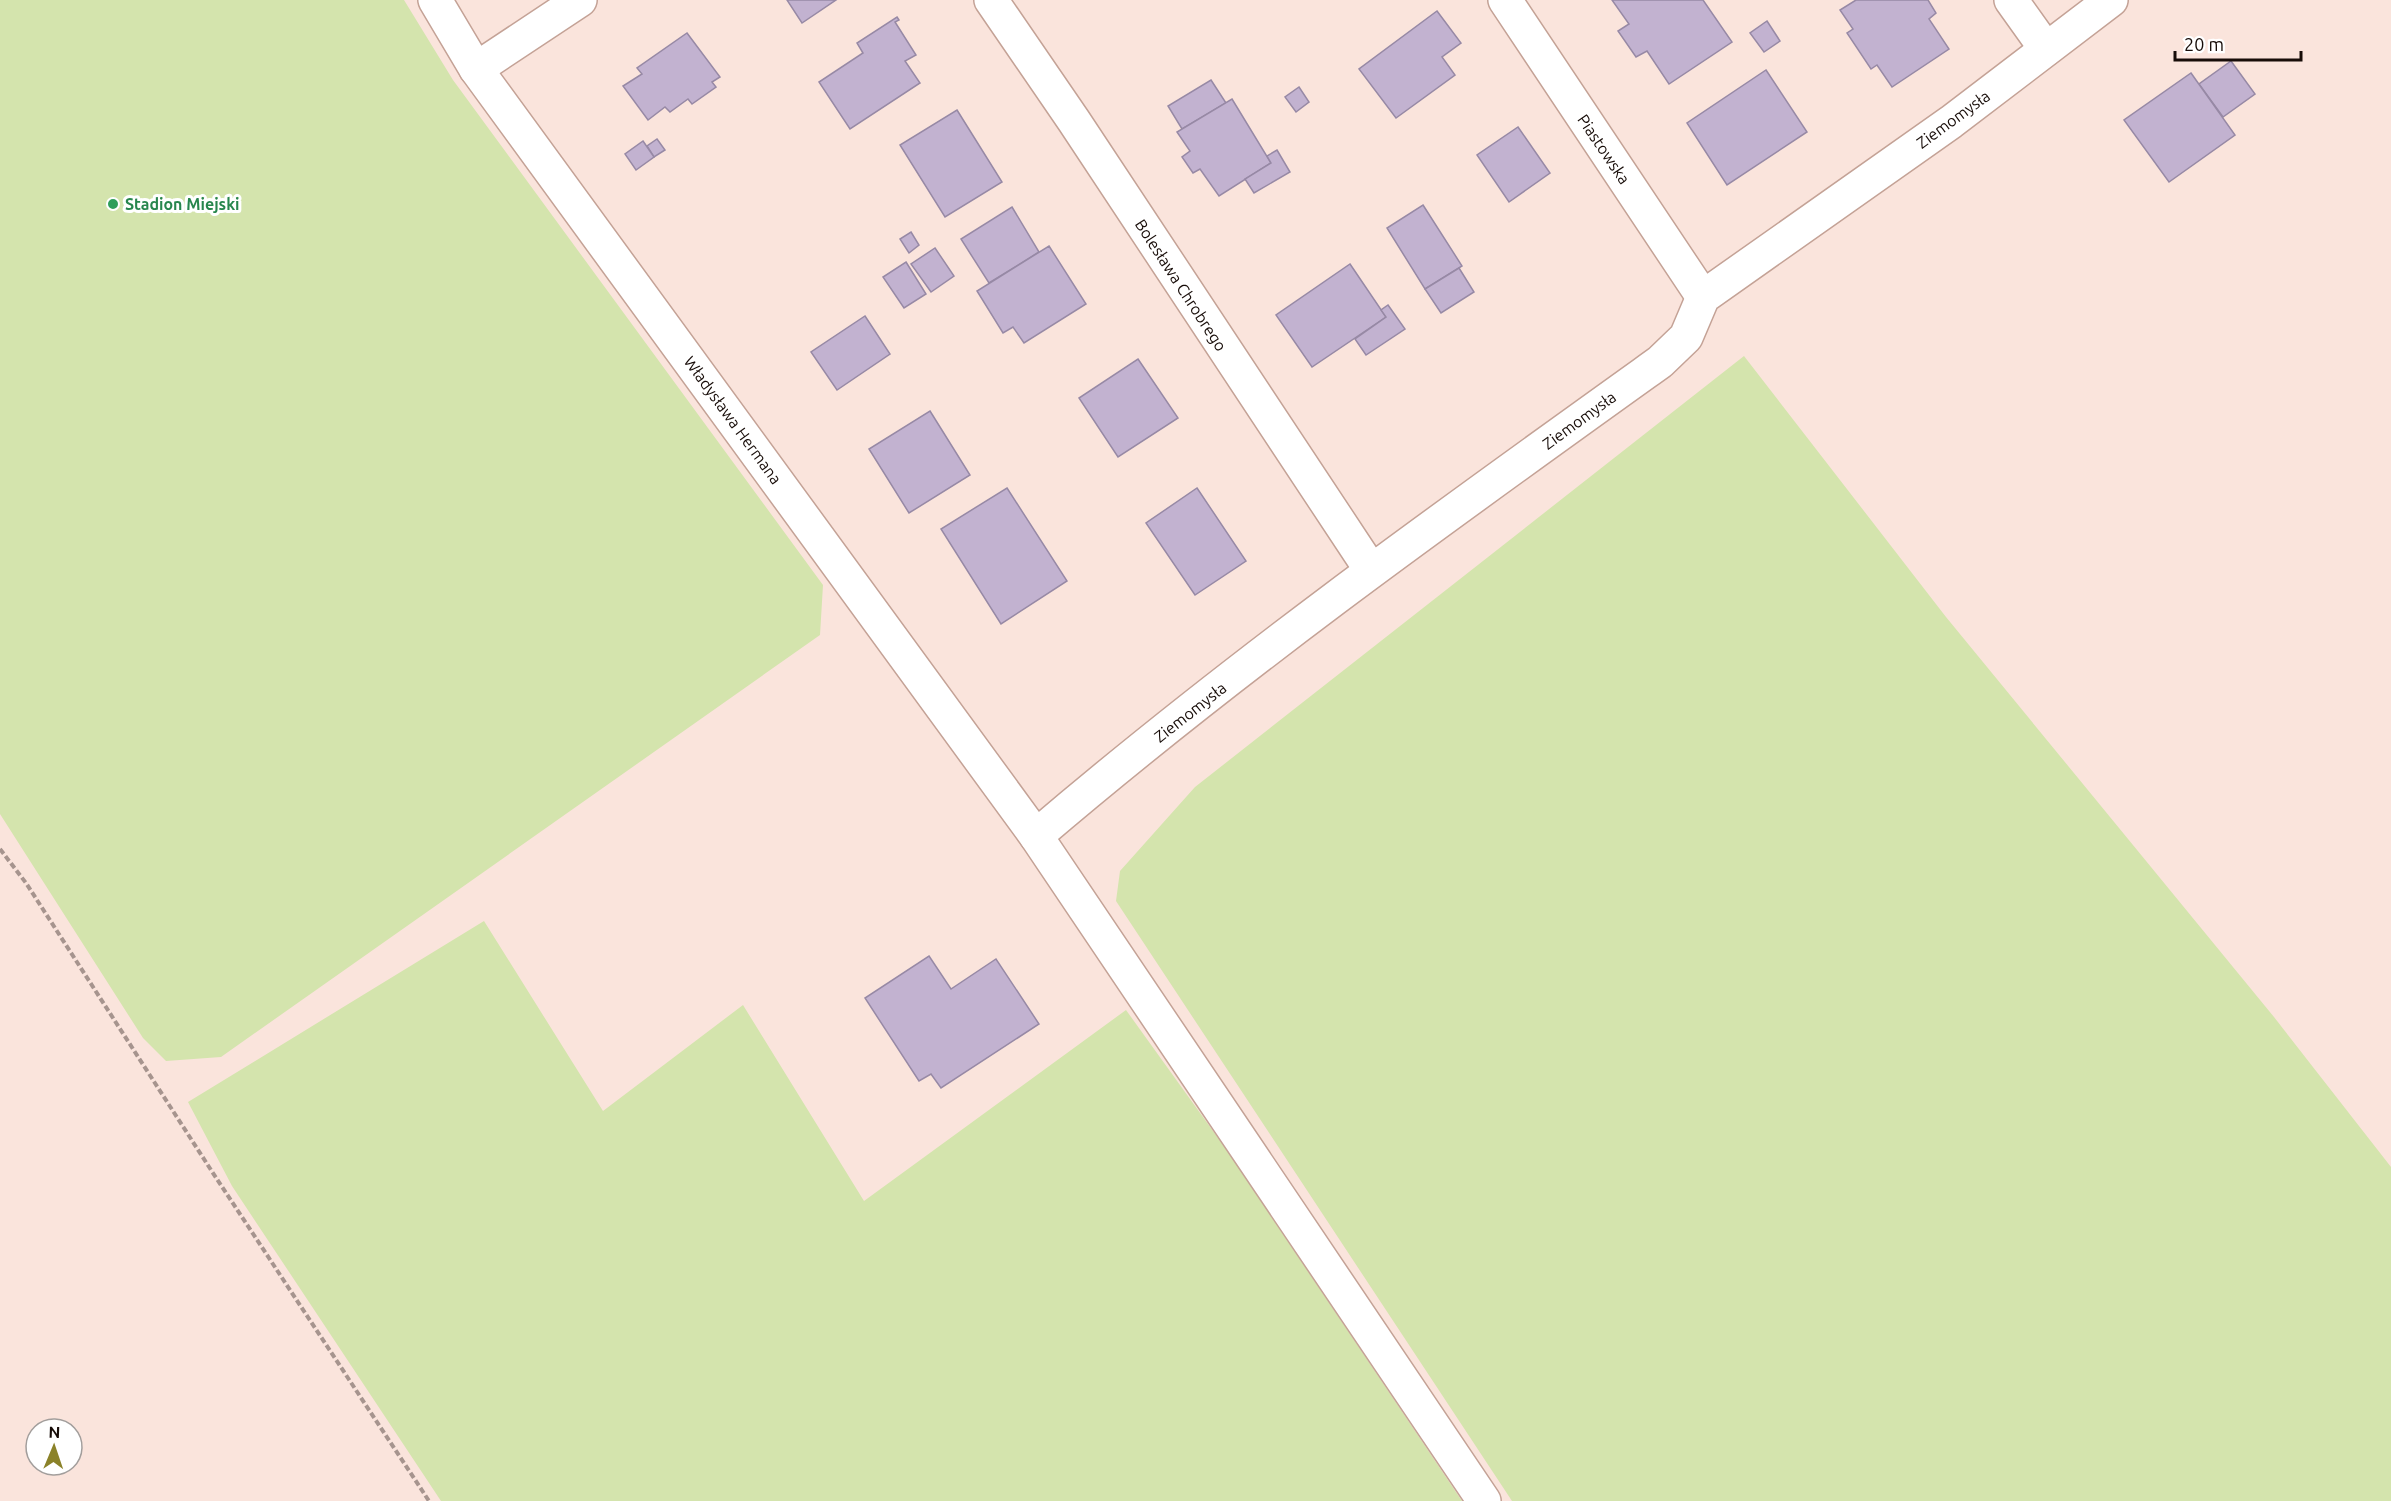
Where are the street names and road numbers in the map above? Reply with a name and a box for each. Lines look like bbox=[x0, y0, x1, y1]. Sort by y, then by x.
street label: Ziemomysła bbox=[1913, 86, 1993, 152]
street label: Piastowska bbox=[1574, 111, 1634, 187]
street label: Bolesława Chrobrego bbox=[1132, 216, 1230, 354]
street label: Władysława Hermana bbox=[681, 353, 785, 487]
street label: Ziemomysła bbox=[1539, 387, 1619, 453]
street label: Ziemomysła bbox=[1151, 678, 1229, 746]

